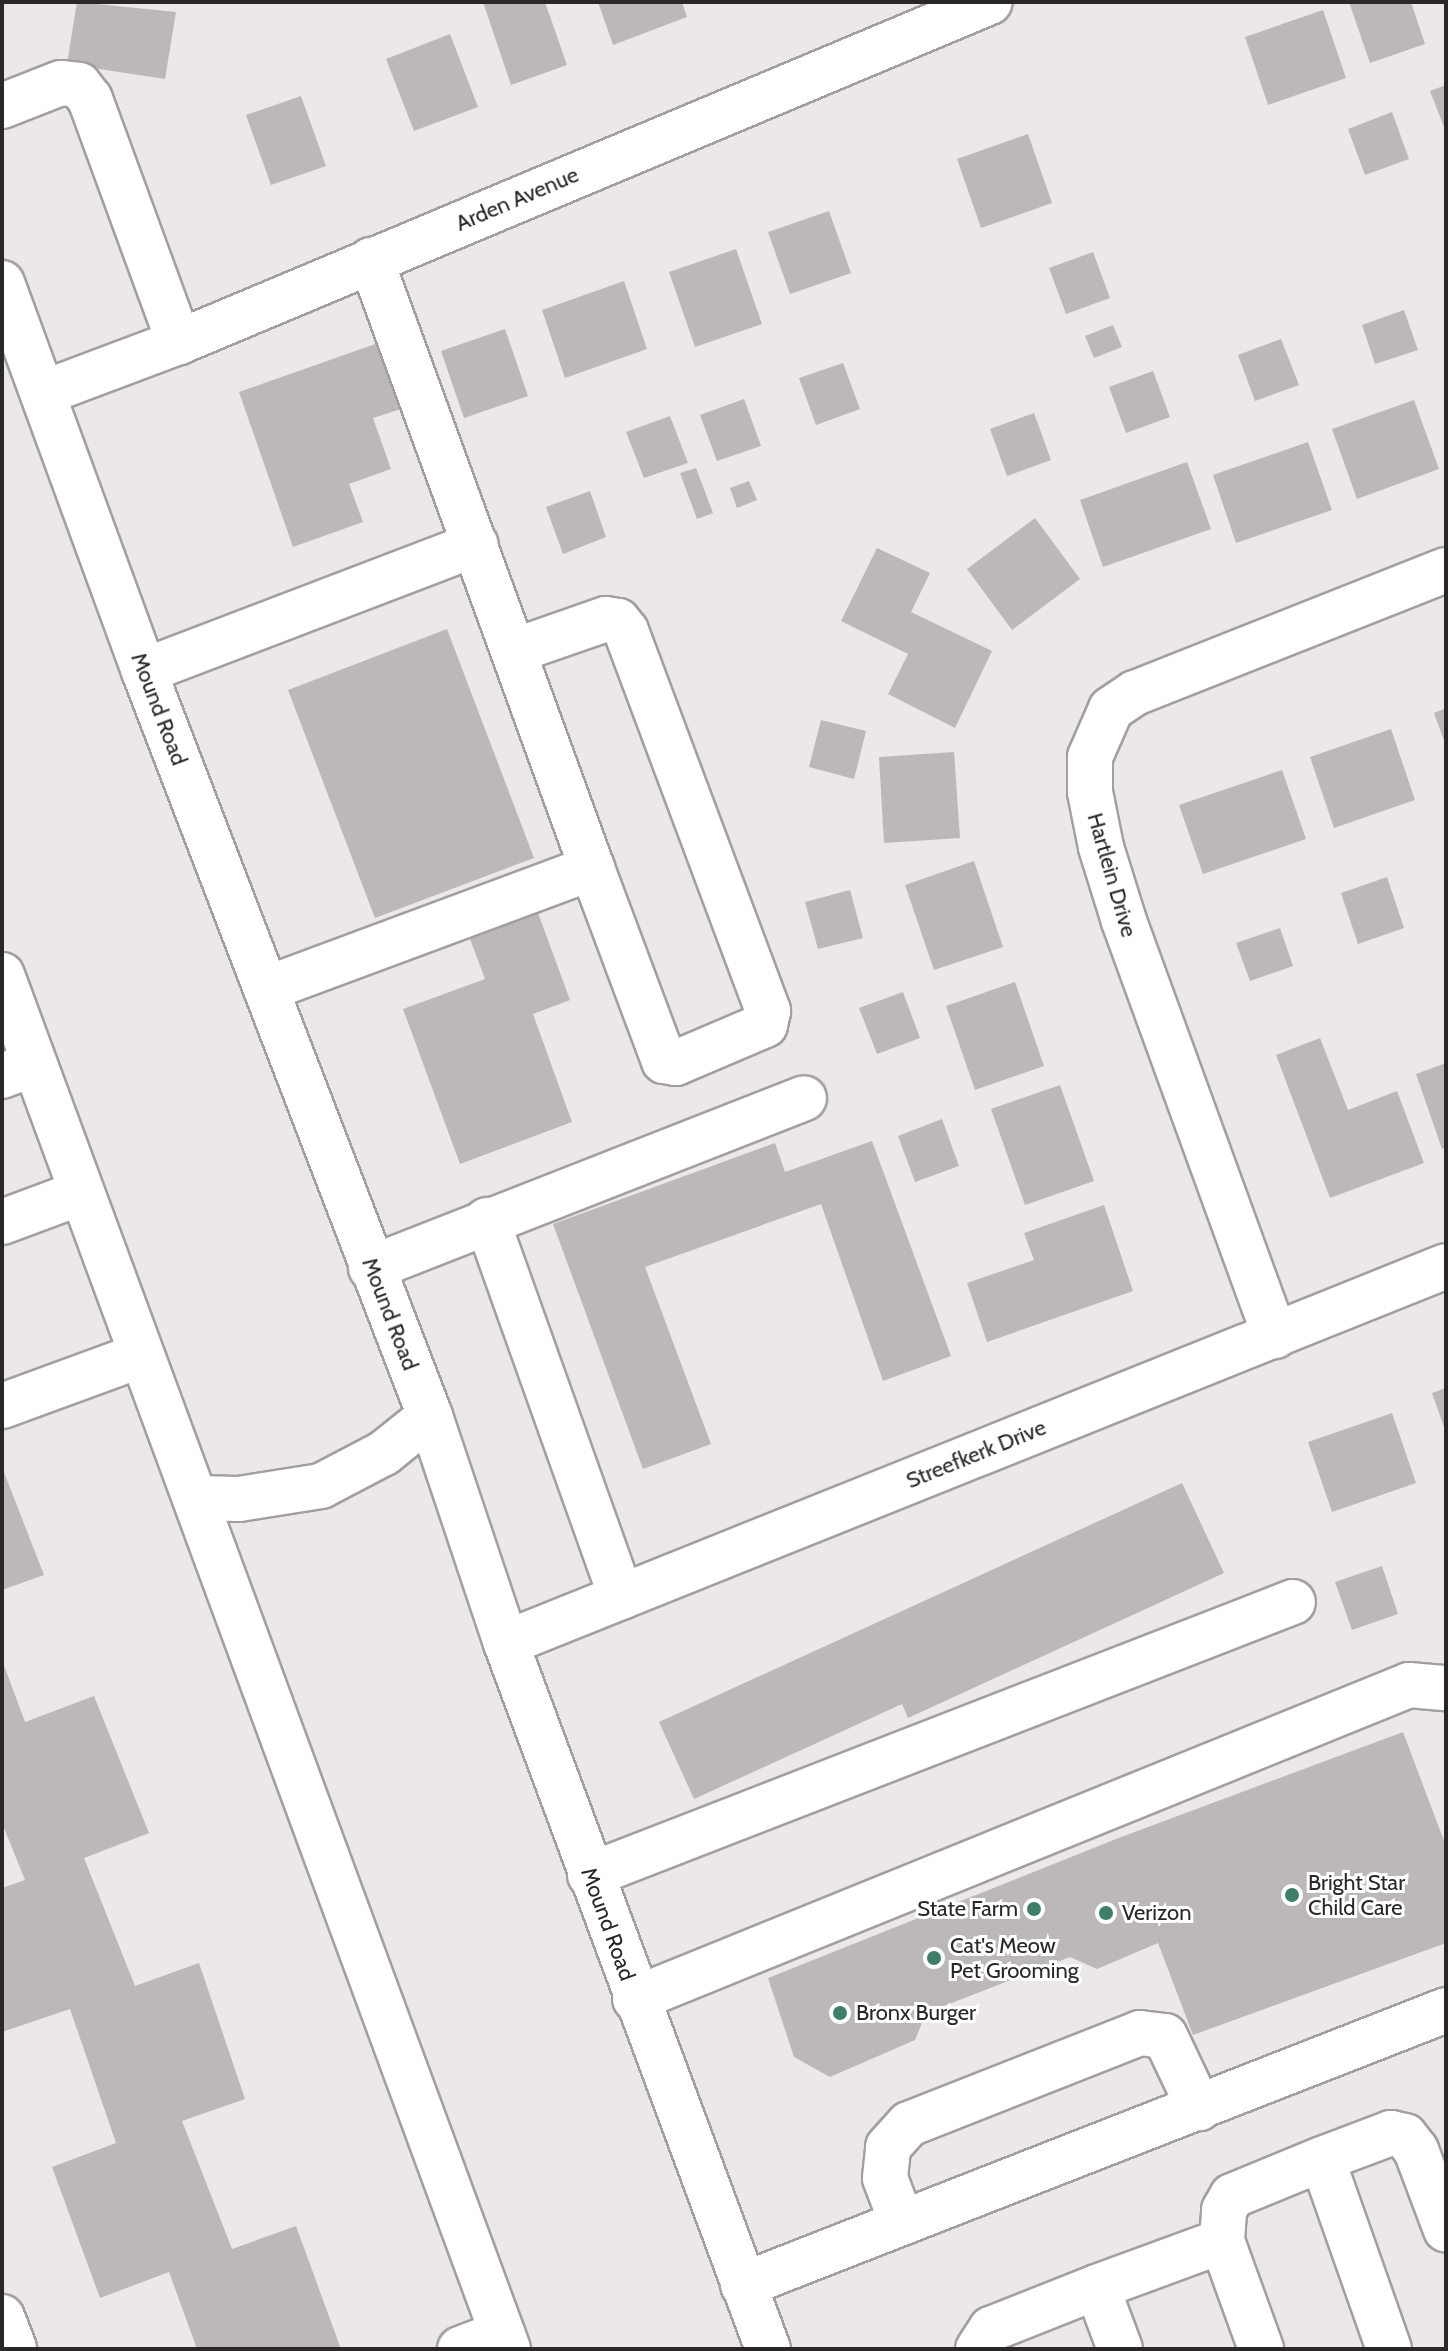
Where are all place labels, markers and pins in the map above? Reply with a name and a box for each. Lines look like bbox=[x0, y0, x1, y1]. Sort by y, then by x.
place label: Bright Star Child Care bbox=[1308, 1869, 1405, 1920]
marker: Bright Star Child Care bbox=[1283, 1886, 1301, 1904]
place label: State Farm bbox=[917, 1896, 1018, 1922]
marker: State Farm bbox=[1025, 1900, 1043, 1918]
place label: Verizon bbox=[1122, 1900, 1191, 1926]
marker: Verizon bbox=[1097, 1904, 1115, 1922]
place label: Cat's Meow Pet Grooming bbox=[950, 1932, 1079, 1984]
marker: Cat's Meow Pet Grooming bbox=[925, 1949, 943, 1967]
place label: Bronx Burger bbox=[856, 2000, 976, 2026]
marker: Bronx Burger bbox=[831, 2004, 849, 2022]

